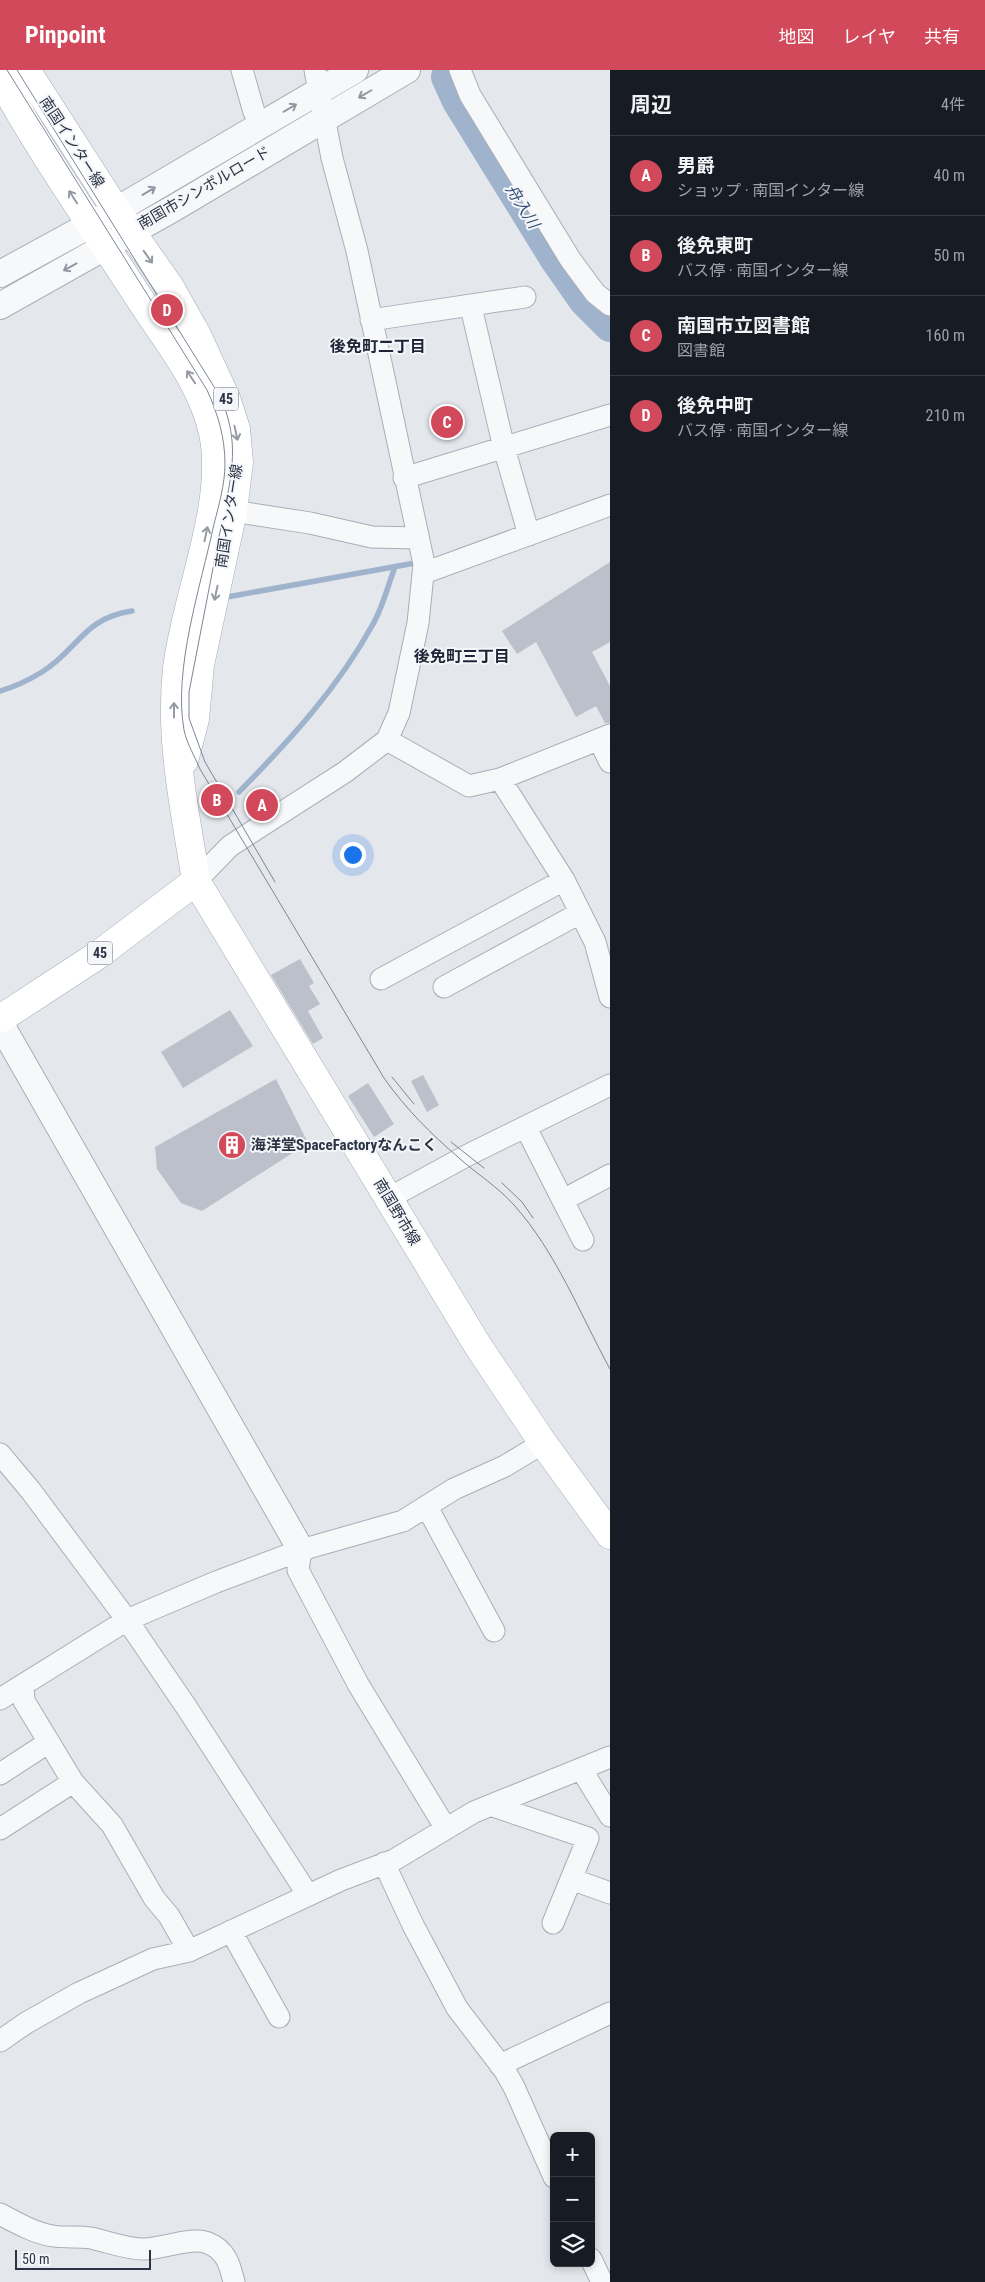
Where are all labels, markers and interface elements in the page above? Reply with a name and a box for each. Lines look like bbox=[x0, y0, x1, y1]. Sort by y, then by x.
text: Pinpoint bbox=[25, 21, 106, 49]
text: 地図 bbox=[779, 26, 815, 47]
text: レイヤ bbox=[843, 26, 896, 47]
text: 共有 bbox=[924, 26, 960, 47]
one-way arrow bbox=[359, 90, 373, 100]
street label: 南国インター線 bbox=[36, 93, 108, 191]
text: 周辺 bbox=[630, 93, 672, 117]
text: 4件 bbox=[941, 95, 965, 114]
one-way arrow bbox=[282, 103, 296, 113]
street label: 南国市シンボルロード bbox=[135, 143, 273, 233]
text: 男爵 bbox=[677, 154, 715, 177]
text: A bbox=[641, 166, 651, 185]
text: 40 m bbox=[933, 166, 965, 185]
water label: 舟入川 bbox=[502, 181, 544, 233]
text: ショップ · 南国インター線 bbox=[677, 181, 864, 200]
one-way arrow bbox=[142, 185, 156, 195]
one-way arrow bbox=[68, 191, 78, 205]
text: 後免東町 bbox=[677, 234, 753, 257]
text: B bbox=[642, 246, 650, 265]
text: 50 m bbox=[933, 246, 965, 265]
one-way arrow bbox=[143, 250, 153, 264]
text: バス停 · 南国インター線 bbox=[677, 261, 848, 280]
one-way arrow bbox=[63, 262, 78, 272]
pin: D bbox=[151, 291, 183, 329]
text: 南国市立図書館 bbox=[677, 314, 810, 337]
text: C bbox=[641, 326, 651, 345]
text: 160 m bbox=[926, 326, 965, 345]
district label: 後免町二丁目 bbox=[330, 337, 426, 356]
text: 図書館 bbox=[677, 341, 725, 360]
one-way arrow bbox=[185, 370, 196, 384]
road number: 45 bbox=[214, 388, 238, 410]
text: 後免中町 bbox=[677, 394, 753, 417]
pin: C bbox=[431, 403, 463, 441]
text: D bbox=[641, 406, 651, 425]
text: 210 m bbox=[926, 406, 965, 425]
text: バス停 · 南国インター線 bbox=[677, 421, 848, 440]
one-way arrow bbox=[232, 424, 241, 440]
street label: 南国インター線 bbox=[212, 463, 246, 569]
one-way arrow bbox=[202, 526, 211, 542]
one-way arrow bbox=[211, 584, 220, 600]
district label: 後免町三丁目 bbox=[414, 647, 510, 666]
one-way arrow bbox=[169, 703, 179, 719]
pin: B bbox=[201, 781, 233, 819]
pin: A bbox=[246, 786, 278, 824]
your location bbox=[340, 842, 366, 868]
road number: 45 bbox=[88, 941, 112, 964]
building icon: 海洋堂SpaceFactoryなんこく bbox=[217, 1130, 247, 1160]
place label: 海洋堂SpaceFactoryなんこく bbox=[251, 1136, 437, 1154]
street label: 南国野市線 bbox=[370, 1175, 424, 1249]
map controls bbox=[550, 2132, 595, 2267]
button: + bbox=[550, 2132, 595, 2177]
button: − bbox=[550, 2177, 595, 2222]
button: layers bbox=[550, 2222, 595, 2267]
scale bar bbox=[15, 2247, 151, 2270]
text: 50 m bbox=[22, 2251, 50, 2267]

